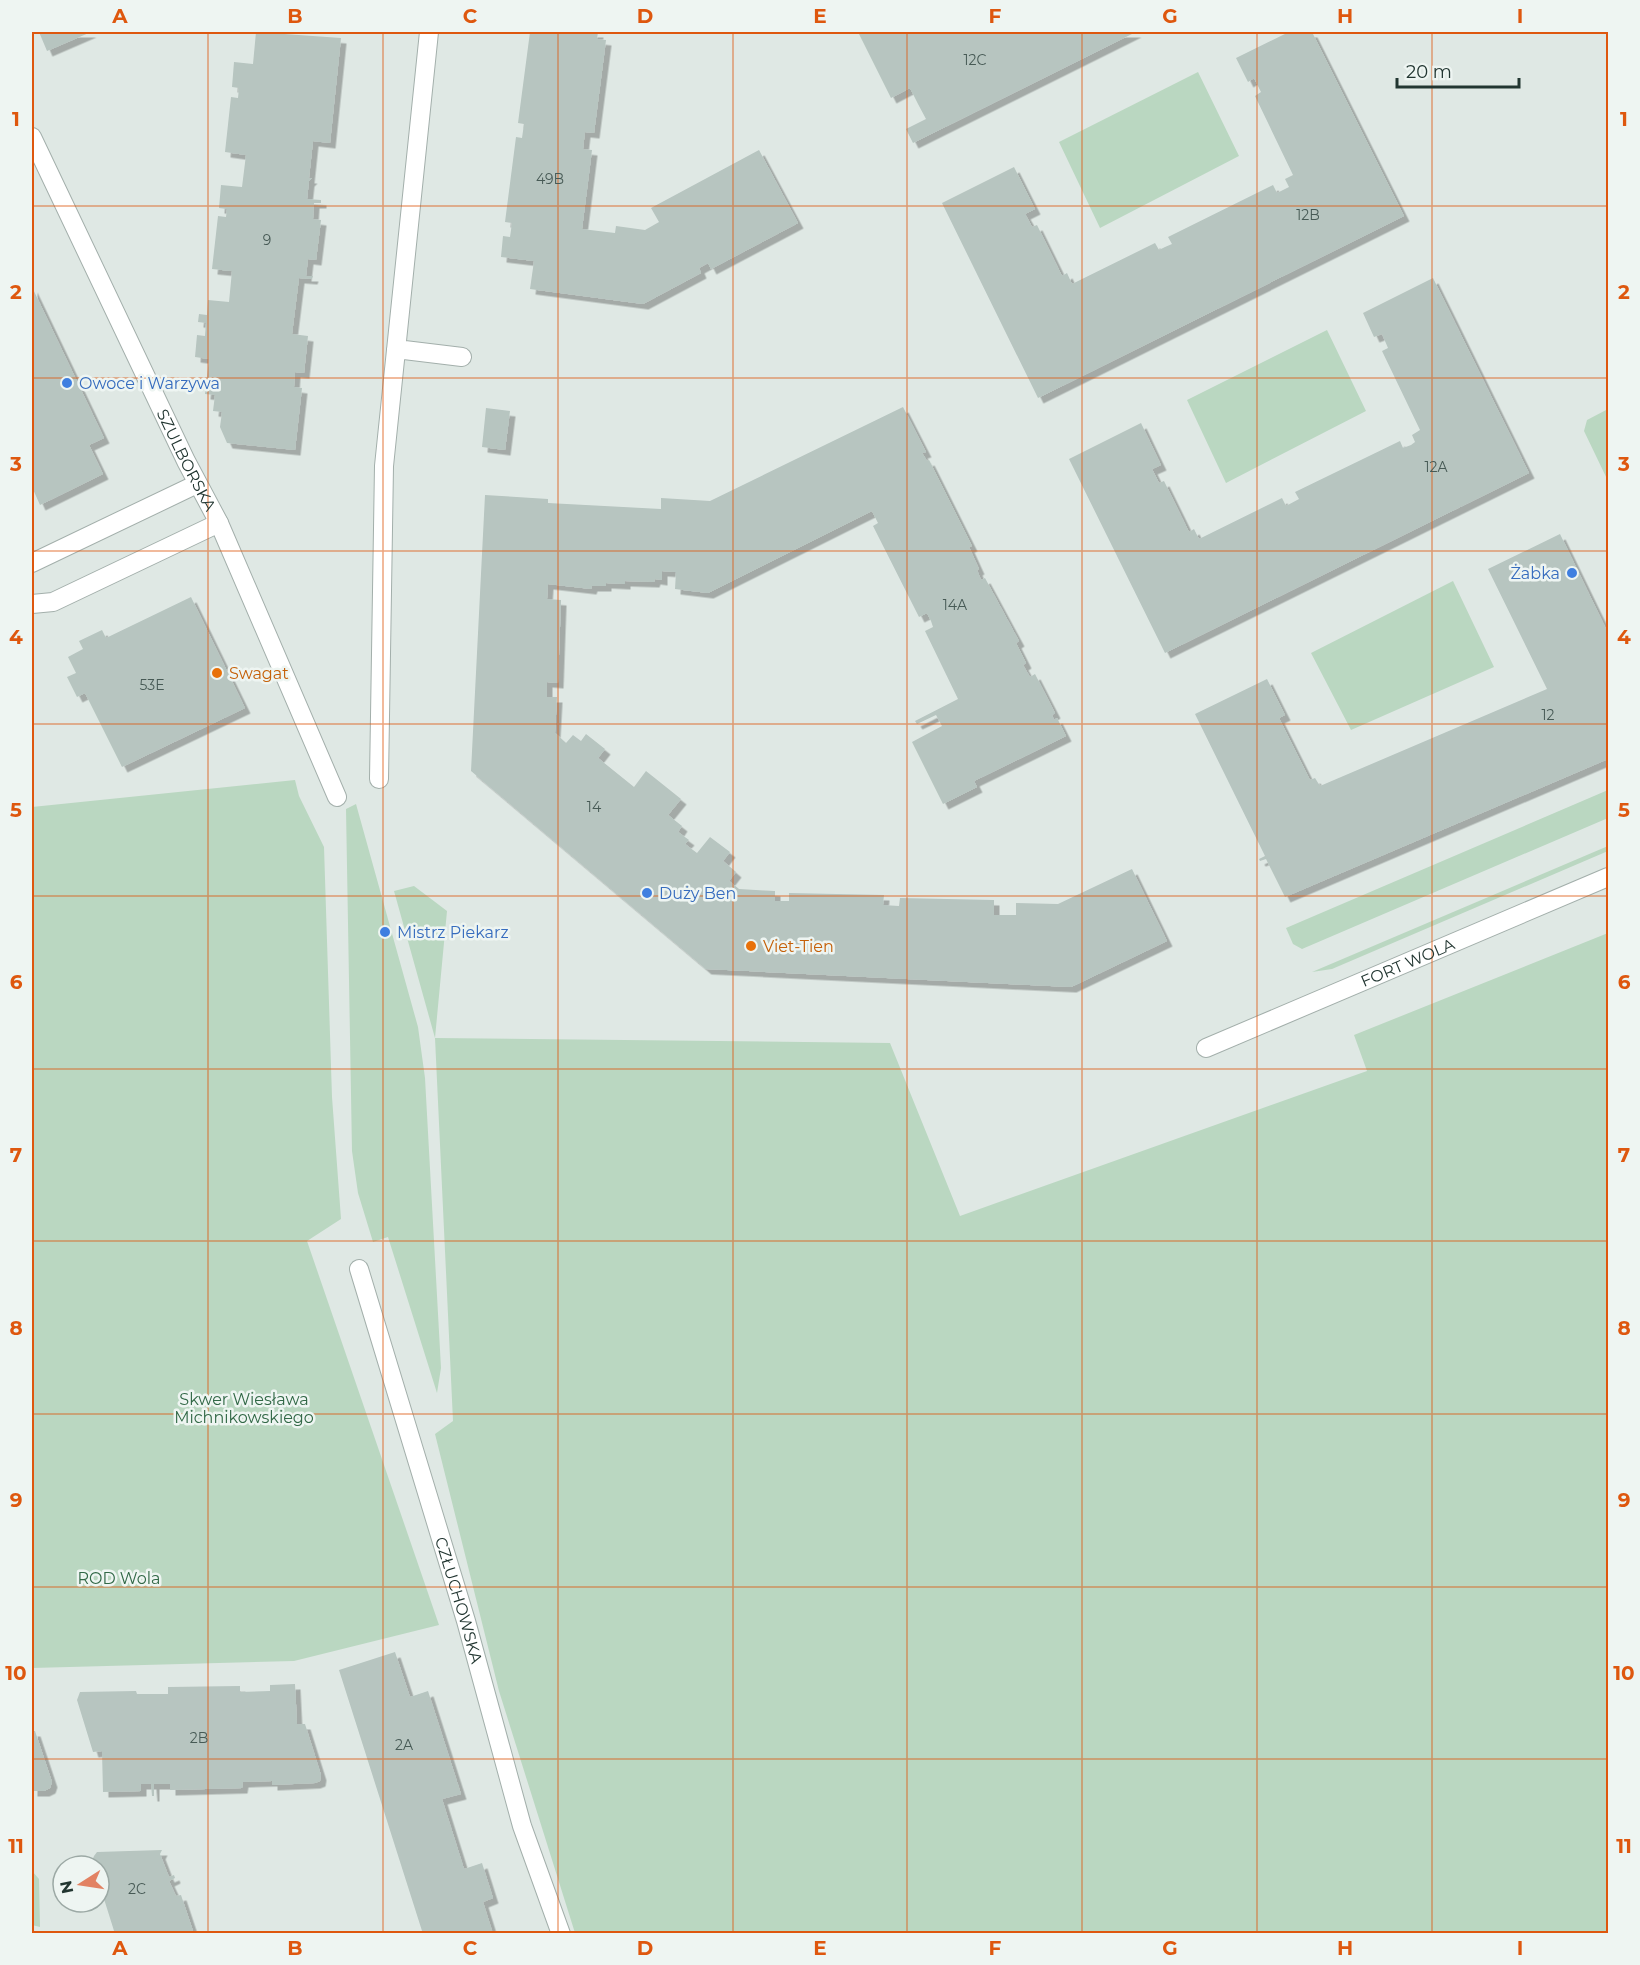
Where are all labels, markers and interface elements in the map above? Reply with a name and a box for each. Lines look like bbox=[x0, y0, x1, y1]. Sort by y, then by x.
text: A bbox=[111, 4, 128, 28]
text: B bbox=[287, 4, 303, 28]
text: C bbox=[463, 4, 478, 28]
text: D bbox=[637, 4, 653, 28]
text: E bbox=[813, 4, 827, 28]
text: F bbox=[989, 4, 1002, 28]
text: G bbox=[1162, 4, 1178, 28]
text: H bbox=[1337, 4, 1353, 28]
text: I bbox=[1517, 4, 1523, 28]
house number: 12C bbox=[964, 51, 987, 69]
scale bar bbox=[1397, 51, 1518, 89]
text: 20 m bbox=[1406, 61, 1452, 83]
text: 1 bbox=[12, 107, 20, 131]
text: 1 bbox=[1620, 107, 1628, 131]
house number: 49B bbox=[536, 170, 564, 188]
house number: 12B bbox=[1296, 206, 1320, 224]
house number: 9 bbox=[263, 231, 271, 249]
text: 2 bbox=[10, 280, 22, 304]
text: 2 bbox=[1618, 280, 1630, 304]
place label: Owoce i Warzywa bbox=[79, 374, 220, 393]
marker: Owoce i Warzywa bbox=[60, 376, 74, 390]
street label: SZULBORSKA bbox=[153, 406, 220, 515]
text: 3 bbox=[9, 452, 22, 476]
text: 3 bbox=[1617, 452, 1630, 476]
house number: 12A bbox=[1424, 458, 1448, 476]
place label: Żabka bbox=[1510, 564, 1560, 583]
marker: Żabka bbox=[1565, 566, 1579, 580]
house number: 14A bbox=[943, 596, 968, 614]
text: 4 bbox=[9, 625, 23, 649]
text: 4 bbox=[1617, 625, 1631, 649]
place label: Swagat bbox=[229, 664, 289, 683]
marker: Swagat bbox=[210, 666, 224, 680]
house number: 53E bbox=[139, 676, 165, 694]
house number: 12 bbox=[1541, 706, 1555, 724]
text: 5 bbox=[10, 798, 22, 822]
house number: 14 bbox=[587, 798, 602, 816]
text: 5 bbox=[1618, 798, 1630, 822]
place label: Duży Ben bbox=[659, 884, 736, 903]
marker: Duży Ben bbox=[640, 886, 654, 900]
place label: Mistrz Piekarz bbox=[397, 923, 509, 942]
marker: Mistrz Piekarz bbox=[378, 925, 392, 939]
street label: FORT WOLA bbox=[1358, 934, 1458, 991]
place label: Viet-Tien bbox=[763, 937, 834, 956]
marker: Viet-Tien bbox=[744, 939, 758, 953]
text: 6 bbox=[10, 970, 23, 994]
text: 6 bbox=[1618, 970, 1631, 994]
text: 7 bbox=[10, 1143, 22, 1167]
text: 7 bbox=[1618, 1143, 1630, 1167]
text: 8 bbox=[9, 1316, 23, 1340]
text: 8 bbox=[1617, 1316, 1631, 1340]
park label: Skwer Wiesława Michnikowskiego bbox=[174, 1390, 314, 1427]
text: 9 bbox=[10, 1488, 22, 1512]
text: 9 bbox=[1618, 1488, 1630, 1512]
street label: CZŁUCHOWSKA bbox=[431, 1535, 486, 1666]
park label: ROD Wola bbox=[77, 1569, 161, 1588]
text: 10 bbox=[5, 1661, 27, 1685]
text: 10 bbox=[1613, 1661, 1635, 1685]
house number: 2B bbox=[190, 1729, 208, 1747]
house number: 2A bbox=[395, 1736, 414, 1754]
text: 11 bbox=[8, 1834, 24, 1858]
text: 11 bbox=[1616, 1834, 1632, 1858]
north arrow bbox=[51, 1854, 111, 1914]
text: N bbox=[56, 1879, 77, 1895]
house number: 2C bbox=[128, 1880, 146, 1898]
text: A bbox=[111, 1936, 128, 1960]
text: B bbox=[287, 1936, 303, 1960]
text: C bbox=[463, 1936, 478, 1960]
text: D bbox=[637, 1936, 653, 1960]
text: E bbox=[813, 1936, 827, 1960]
text: F bbox=[989, 1936, 1002, 1960]
text: G bbox=[1162, 1936, 1178, 1960]
text: H bbox=[1337, 1936, 1353, 1960]
text: I bbox=[1517, 1936, 1523, 1960]

